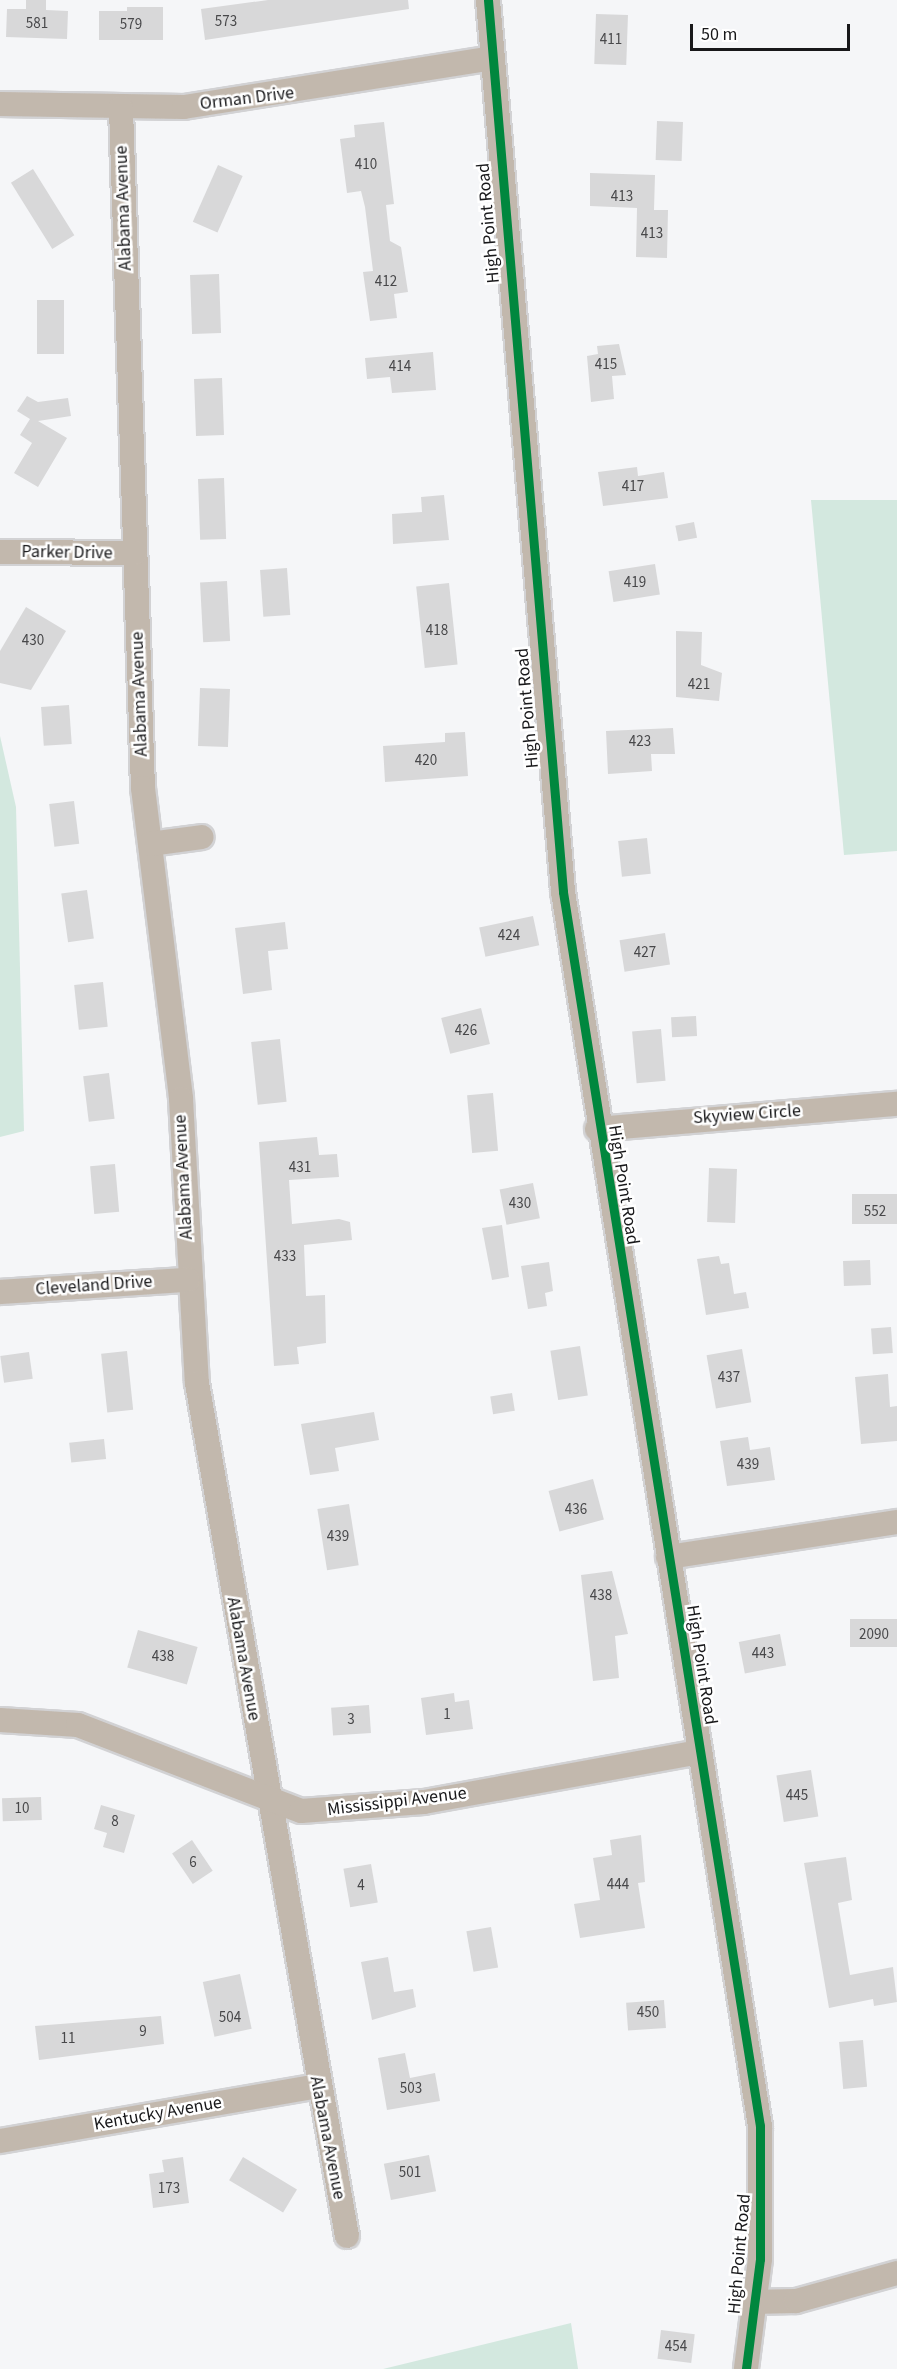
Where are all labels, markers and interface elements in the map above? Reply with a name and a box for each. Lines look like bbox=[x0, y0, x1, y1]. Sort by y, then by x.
scale bar bbox=[693, 12, 854, 50]
house number: 573 bbox=[215, 13, 237, 31]
house number: 581 bbox=[26, 15, 48, 33]
house number: 579 bbox=[120, 16, 142, 34]
text: 50 m bbox=[701, 22, 737, 47]
house number: 411 bbox=[600, 31, 622, 49]
street label: Orman Drive bbox=[199, 83, 295, 115]
street label: Alabama Avenue bbox=[111, 145, 137, 271]
house number: 410 bbox=[355, 156, 377, 174]
street label: High Point Road bbox=[473, 162, 505, 284]
house number: 413 bbox=[611, 188, 633, 206]
house number: 413 bbox=[641, 225, 663, 243]
house number: 412 bbox=[375, 273, 397, 291]
house number: 415 bbox=[595, 356, 617, 374]
house number: 414 bbox=[389, 358, 411, 376]
house number: 417 bbox=[622, 478, 644, 496]
street label: Parker Drive bbox=[21, 541, 113, 565]
house number: 419 bbox=[624, 574, 646, 592]
house number: 418 bbox=[426, 622, 448, 640]
street label: Alabama Avenue bbox=[127, 631, 153, 757]
house number: 430 bbox=[22, 632, 44, 650]
street label: High Point Road bbox=[512, 647, 544, 769]
house number: 421 bbox=[688, 676, 710, 694]
house number: 423 bbox=[629, 733, 651, 751]
house number: 420 bbox=[415, 752, 437, 770]
house number: 424 bbox=[498, 927, 520, 945]
house number: 427 bbox=[634, 944, 656, 962]
house number: 426 bbox=[455, 1022, 477, 1040]
street label: Skyview Circle bbox=[692, 1100, 802, 1130]
street label: Alabama Avenue bbox=[170, 1114, 198, 1240]
street label: High Point Road bbox=[603, 1124, 643, 1246]
house number: 431 bbox=[289, 1159, 311, 1177]
house number: 430 bbox=[509, 1195, 531, 1213]
house number: 552 bbox=[864, 1203, 886, 1221]
house number: 433 bbox=[274, 1248, 296, 1266]
street label: Cleveland Drive bbox=[35, 1271, 153, 1301]
house number: 437 bbox=[718, 1369, 740, 1387]
house number: 439 bbox=[737, 1456, 759, 1474]
house number: 436 bbox=[565, 1501, 587, 1519]
house number: 439 bbox=[327, 1528, 349, 1546]
house number: 438 bbox=[590, 1587, 612, 1605]
street label: Alabama Avenue bbox=[221, 1595, 265, 1723]
street label: High Point Road bbox=[681, 1604, 721, 1726]
house number: 2090 bbox=[859, 1626, 889, 1644]
house number: 443 bbox=[752, 1645, 774, 1663]
house number: 438 bbox=[152, 1648, 174, 1666]
house number: 1 bbox=[443, 1706, 451, 1724]
house number: 3 bbox=[347, 1711, 355, 1729]
street label: Mississippi Avenue bbox=[326, 1783, 468, 1821]
house number: 445 bbox=[786, 1787, 808, 1805]
house number: 10 bbox=[15, 1800, 29, 1818]
house number: 8 bbox=[111, 1813, 119, 1831]
house number: 6 bbox=[189, 1854, 197, 1872]
house number: 444 bbox=[607, 1876, 629, 1894]
house number: 4 bbox=[357, 1877, 365, 1895]
house number: 450 bbox=[637, 2004, 659, 2022]
house number: 504 bbox=[219, 2009, 241, 2027]
house number: 9 bbox=[139, 2023, 147, 2041]
house number: 11 bbox=[61, 2030, 75, 2048]
street label: Alabama Avenue bbox=[304, 2074, 350, 2202]
house number: 503 bbox=[400, 2080, 422, 2098]
street label: Kentucky Avenue bbox=[92, 2092, 224, 2136]
house number: 501 bbox=[399, 2164, 421, 2182]
house number: 173 bbox=[158, 2180, 180, 2198]
street label: High Point Road bbox=[724, 2193, 756, 2315]
house number: 454 bbox=[665, 2338, 687, 2356]

